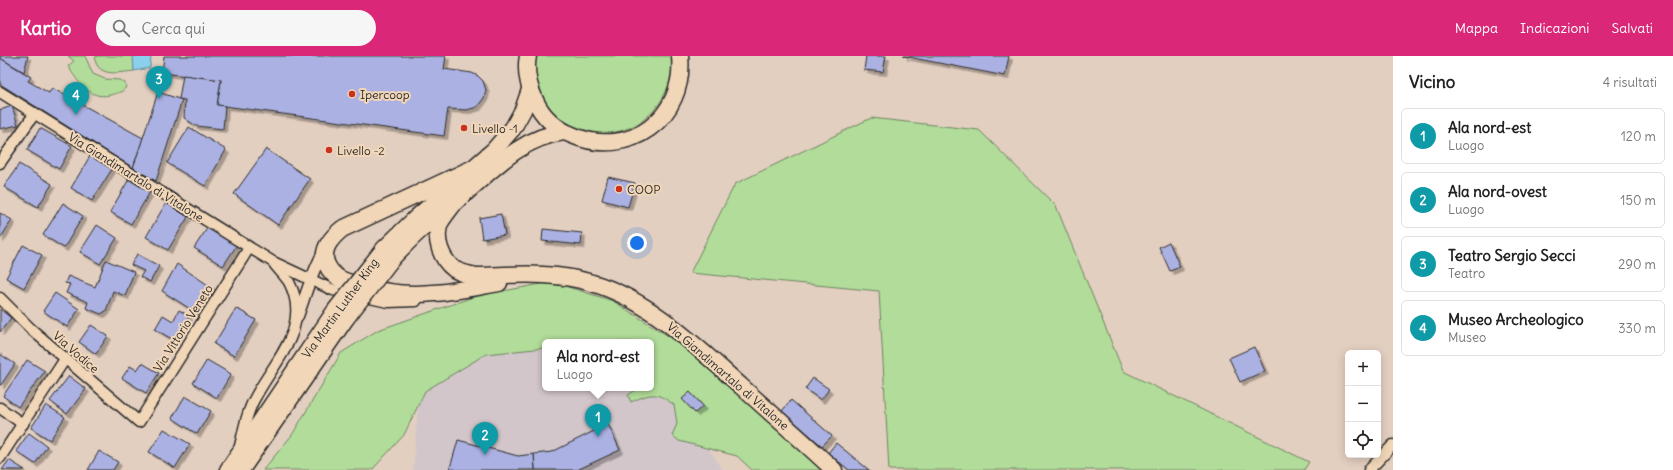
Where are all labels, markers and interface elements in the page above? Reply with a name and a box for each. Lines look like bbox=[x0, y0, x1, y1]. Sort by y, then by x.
search box bbox=[96, 10, 376, 46]
text: Kartio bbox=[20, 16, 72, 40]
icon: search bbox=[110, 17, 132, 39]
text: Cerca qui bbox=[142, 19, 205, 38]
text: Mappa bbox=[1455, 19, 1498, 37]
text: Indicazioni bbox=[1520, 19, 1590, 37]
text: Salvati bbox=[1612, 19, 1653, 37]
pin: 3 bbox=[146, 66, 172, 99]
text: Vicino bbox=[1409, 71, 1455, 93]
text: 4 risultati bbox=[1603, 74, 1657, 91]
pin: 4 bbox=[63, 82, 89, 115]
place label: Ipercoop bbox=[360, 87, 410, 102]
marker: Ipercoop bbox=[347, 89, 357, 99]
text: Ala nord-est bbox=[1448, 118, 1531, 137]
place label: Livello -1 bbox=[472, 121, 518, 136]
marker: Livello -1 bbox=[459, 123, 469, 133]
text: 1 bbox=[1420, 128, 1426, 145]
text: 120 m bbox=[1621, 128, 1656, 145]
street label: Via Giandimartalo di Vitalone bbox=[66, 129, 206, 225]
text: Luogo bbox=[1448, 137, 1484, 154]
place label: Livello -2 bbox=[337, 143, 385, 158]
marker: Livello -2 bbox=[324, 145, 334, 155]
place label: COOP bbox=[627, 182, 660, 197]
text: Ala nord-ovest bbox=[1448, 182, 1547, 201]
marker: COOP bbox=[614, 184, 624, 194]
text: 2 bbox=[1419, 192, 1427, 209]
text: 150 m bbox=[1620, 192, 1656, 209]
text: Luogo bbox=[1448, 201, 1484, 218]
your location bbox=[627, 233, 647, 253]
text: Teatro Sergio Secci bbox=[1448, 246, 1576, 265]
street label: Via Martin Luther King bbox=[299, 255, 381, 361]
text: 3 bbox=[1419, 256, 1427, 273]
text: 290 m bbox=[1618, 256, 1656, 273]
text: Teatro bbox=[1448, 265, 1485, 282]
street label: Via Vittorio Veneto bbox=[150, 281, 216, 374]
text: Museo Archeologico bbox=[1448, 310, 1584, 329]
street label: Via Giandimartalo di Vitalone bbox=[664, 319, 792, 433]
text: 4 bbox=[1419, 320, 1427, 337]
text: 330 m bbox=[1618, 320, 1656, 337]
street label: Via Vodice bbox=[50, 328, 102, 376]
text: Museo bbox=[1448, 329, 1486, 346]
popup bbox=[542, 339, 654, 391]
text: Ala nord-est bbox=[556, 347, 640, 366]
map controls bbox=[1345, 350, 1381, 458]
button: + bbox=[1345, 350, 1381, 386]
text: Luogo bbox=[556, 366, 593, 383]
button: − bbox=[1345, 386, 1381, 422]
pin: 1 bbox=[585, 404, 611, 437]
pin: 2 bbox=[472, 422, 498, 455]
button: locate bbox=[1345, 422, 1381, 458]

